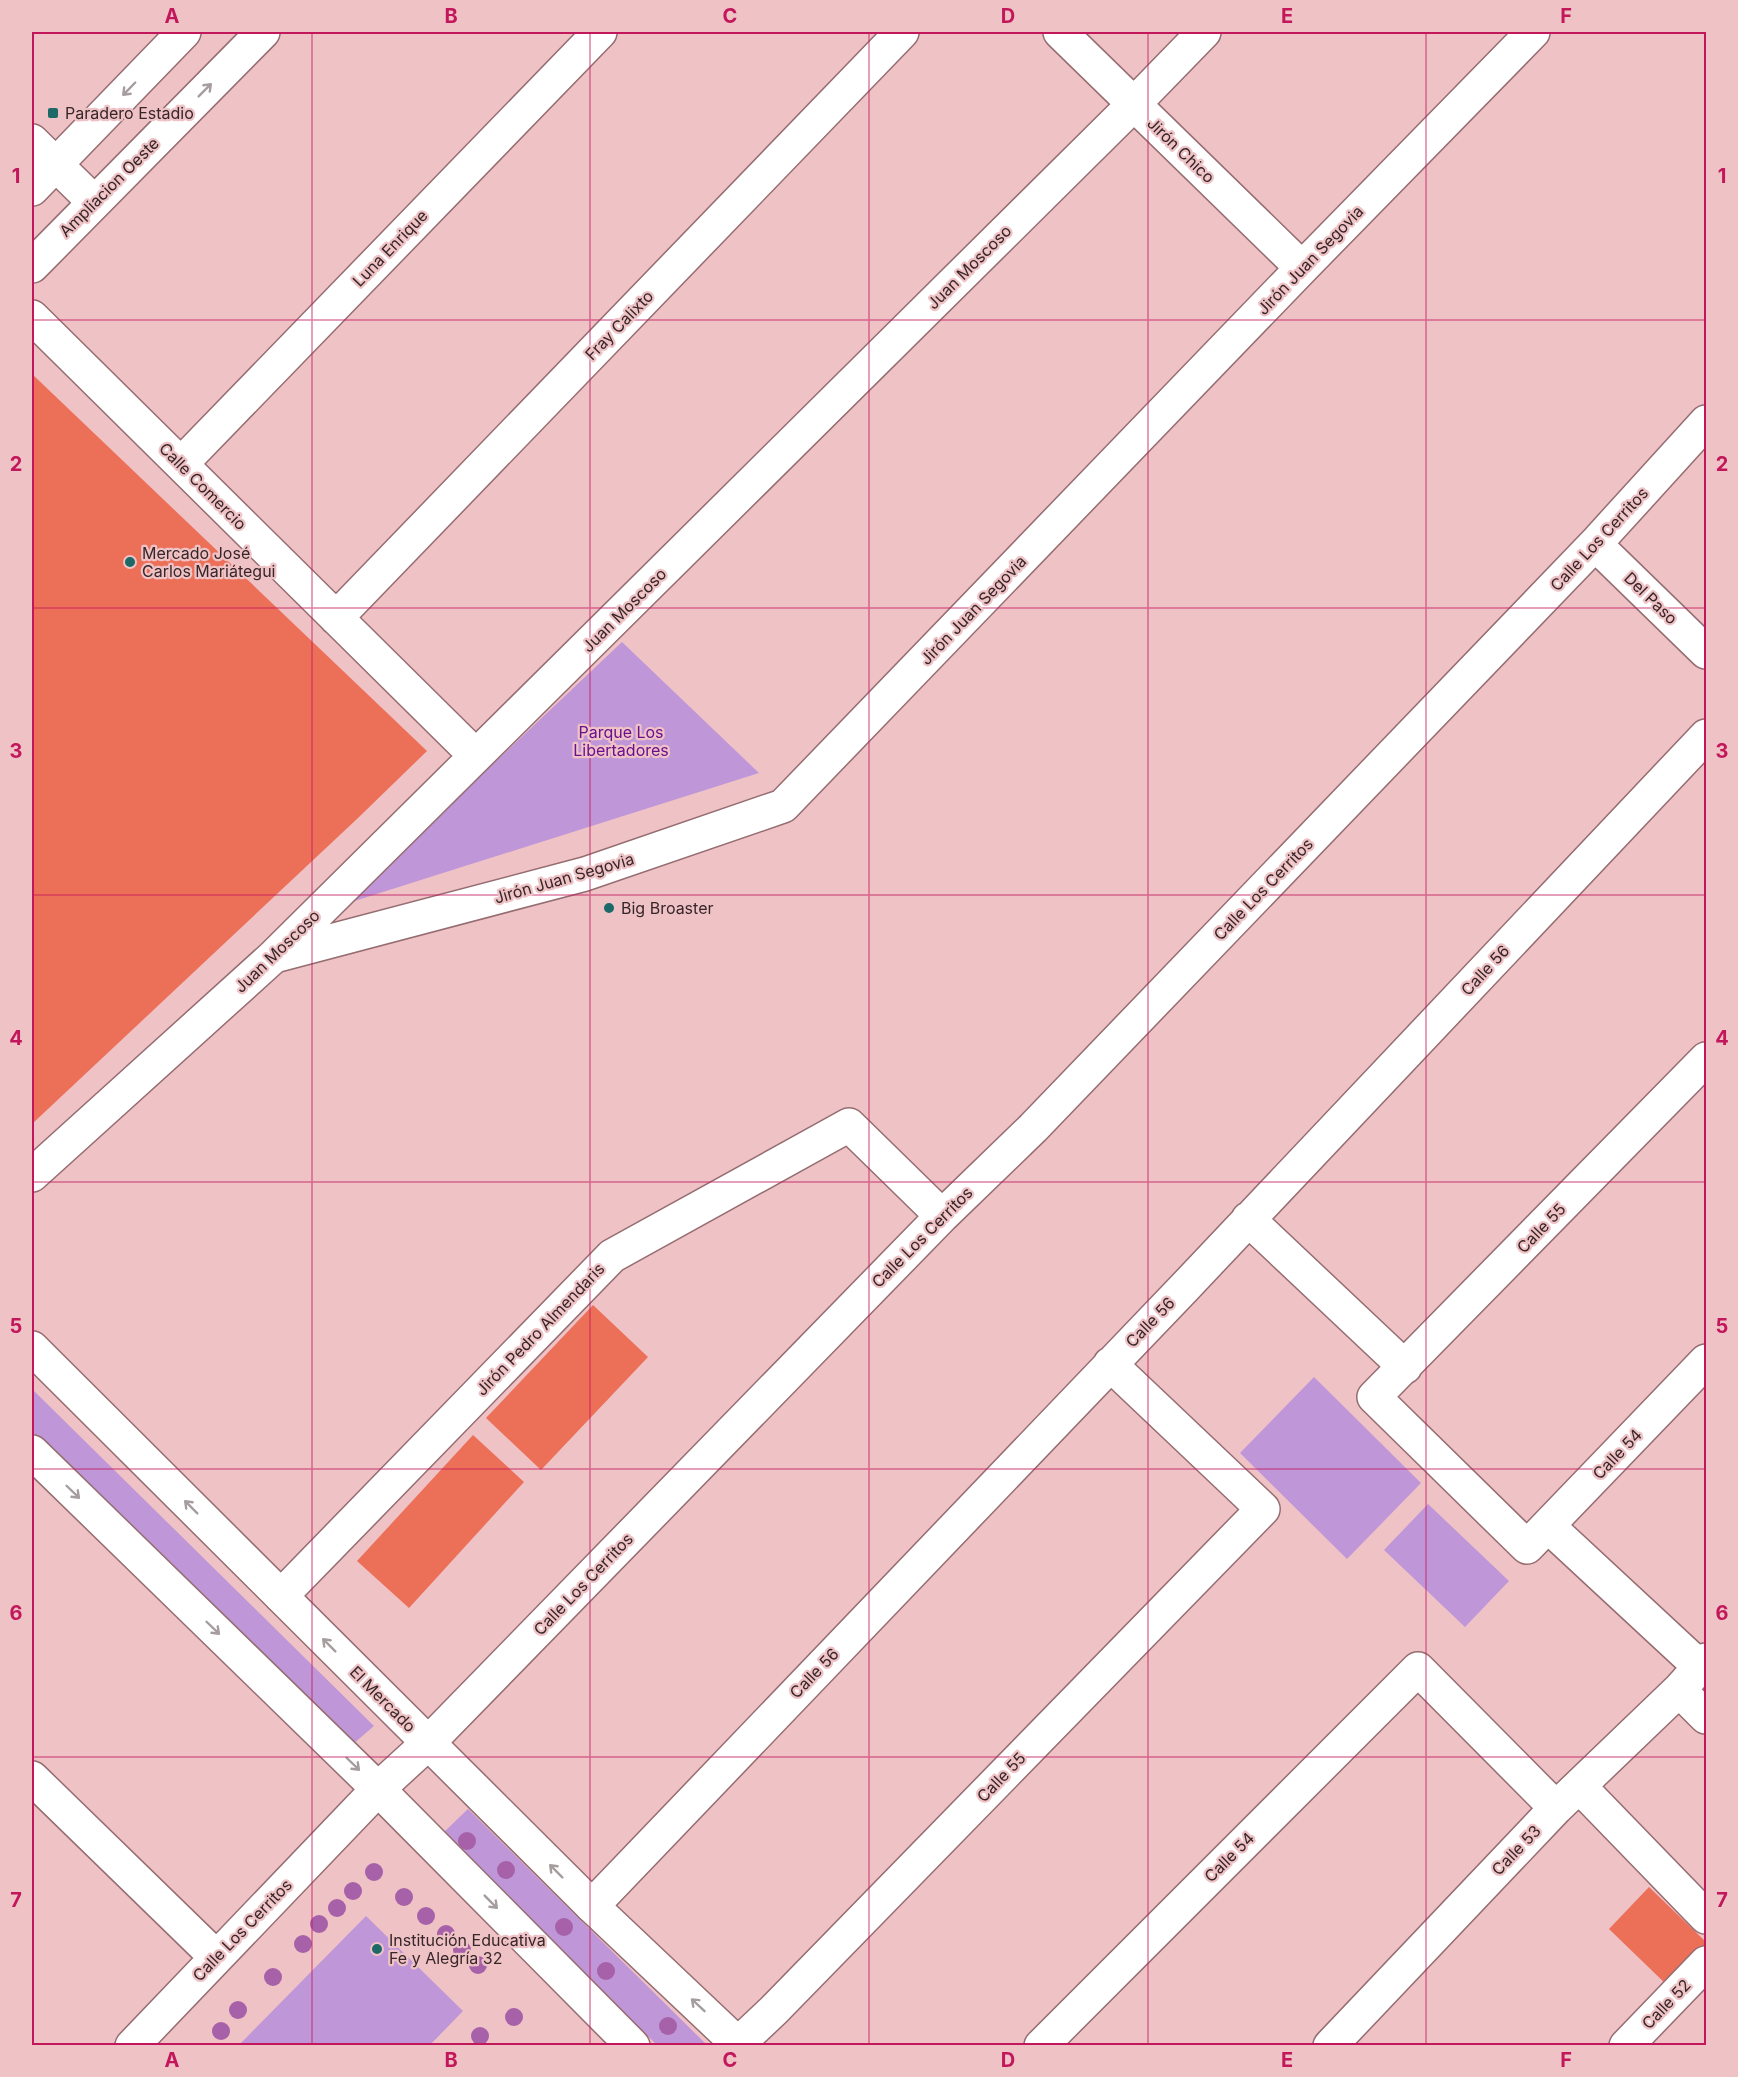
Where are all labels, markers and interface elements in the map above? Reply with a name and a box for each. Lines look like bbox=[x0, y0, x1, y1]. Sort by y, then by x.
text: A bbox=[165, 4, 180, 28]
text: B bbox=[444, 4, 458, 28]
text: C bbox=[723, 4, 737, 28]
text: D bbox=[1001, 4, 1015, 28]
text: E bbox=[1281, 4, 1293, 28]
text: F bbox=[1560, 4, 1572, 28]
one-way arrow bbox=[121, 81, 136, 96]
one-way arrow bbox=[198, 82, 213, 97]
place label: Paradero Estadio bbox=[65, 103, 194, 123]
marker: Paradero Estadio bbox=[46, 106, 60, 120]
street label: Jirón Chico bbox=[1143, 113, 1219, 187]
street label: Ampliacion Oeste bbox=[55, 133, 163, 241]
text: 1 bbox=[12, 164, 20, 188]
text: 1 bbox=[1718, 164, 1726, 188]
street label: Jirón Juan Segovia bbox=[1253, 201, 1367, 319]
street label: Luna Enrique bbox=[348, 205, 432, 291]
street label: Juan Moscoso bbox=[923, 221, 1015, 313]
street label: Fray Calixto bbox=[581, 286, 657, 364]
street label: Calle Comercio bbox=[155, 438, 251, 534]
text: 2 bbox=[10, 452, 22, 476]
text: 2 bbox=[1716, 452, 1728, 476]
street label: Calle Los Cerritos bbox=[1546, 483, 1652, 595]
place label: Mercado José Carlos Mariátegui bbox=[142, 543, 275, 581]
street label: Jirón Juan Segovia bbox=[916, 551, 1030, 669]
marker: Mercado José Carlos Mariátegui bbox=[123, 555, 137, 569]
street label: Juan Moscoso bbox=[578, 564, 670, 656]
street label: Del Paso bbox=[1620, 568, 1682, 628]
park label: Parque Los Libertadores bbox=[573, 722, 669, 760]
text: 3 bbox=[10, 739, 22, 763]
text: 3 bbox=[1716, 739, 1728, 763]
street label: Calle Los Cerritos bbox=[1209, 834, 1317, 944]
street label: Jirón Juan Segovia bbox=[492, 848, 636, 908]
place label: Big Broaster bbox=[621, 898, 714, 918]
marker: Big Broaster bbox=[602, 901, 616, 915]
street label: Juan Moscoso bbox=[230, 905, 324, 997]
street label: Calle 56 bbox=[1457, 941, 1513, 999]
text: 4 bbox=[9, 1026, 23, 1050]
text: 4 bbox=[1715, 1026, 1729, 1050]
street label: Calle Los Cerritos bbox=[867, 1182, 977, 1292]
street label: Calle 55 bbox=[1512, 1199, 1570, 1257]
street label: Jirón Pedro Almendaris bbox=[471, 1259, 609, 1399]
street label: Calle 56 bbox=[1121, 1293, 1179, 1351]
text: 5 bbox=[10, 1314, 22, 1338]
text: 5 bbox=[1716, 1314, 1728, 1338]
street label: Calle 54 bbox=[1588, 1425, 1646, 1483]
one-way arrow bbox=[66, 1485, 81, 1500]
one-way arrow bbox=[183, 1499, 198, 1514]
street label: Calle Los Cerritos bbox=[529, 1529, 637, 1639]
text: 6 bbox=[10, 1601, 23, 1625]
text: 6 bbox=[1716, 1601, 1729, 1625]
one-way arrow bbox=[206, 1621, 221, 1636]
one-way arrow bbox=[321, 1637, 336, 1652]
street label: Calle 56 bbox=[785, 1644, 843, 1702]
street label: El Mercado bbox=[346, 1662, 420, 1736]
street label: Calle 55 bbox=[972, 1748, 1030, 1806]
one-way arrow bbox=[346, 1757, 361, 1771]
street label: Calle 53 bbox=[1487, 1821, 1545, 1879]
street label: Calle 54 bbox=[1200, 1828, 1258, 1886]
one-way arrow bbox=[549, 1863, 564, 1878]
street label: Calle Los Cerritos bbox=[188, 1875, 296, 1985]
text: 7 bbox=[10, 1888, 22, 1912]
text: 7 bbox=[1716, 1888, 1728, 1912]
one-way arrow bbox=[484, 1895, 498, 1910]
place label: Institución Educativa Fe y Alegría 32 bbox=[389, 1930, 546, 1968]
marker: Institución Educativa Fe y Alegría 32 bbox=[370, 1942, 384, 1956]
street label: Calle 52 bbox=[1637, 1975, 1695, 2033]
one-way arrow bbox=[690, 1998, 705, 2013]
text: A bbox=[165, 2048, 180, 2072]
text: B bbox=[444, 2048, 458, 2072]
text: C bbox=[723, 2048, 737, 2072]
text: D bbox=[1001, 2048, 1015, 2072]
text: E bbox=[1281, 2048, 1293, 2072]
text: F bbox=[1560, 2048, 1572, 2072]

